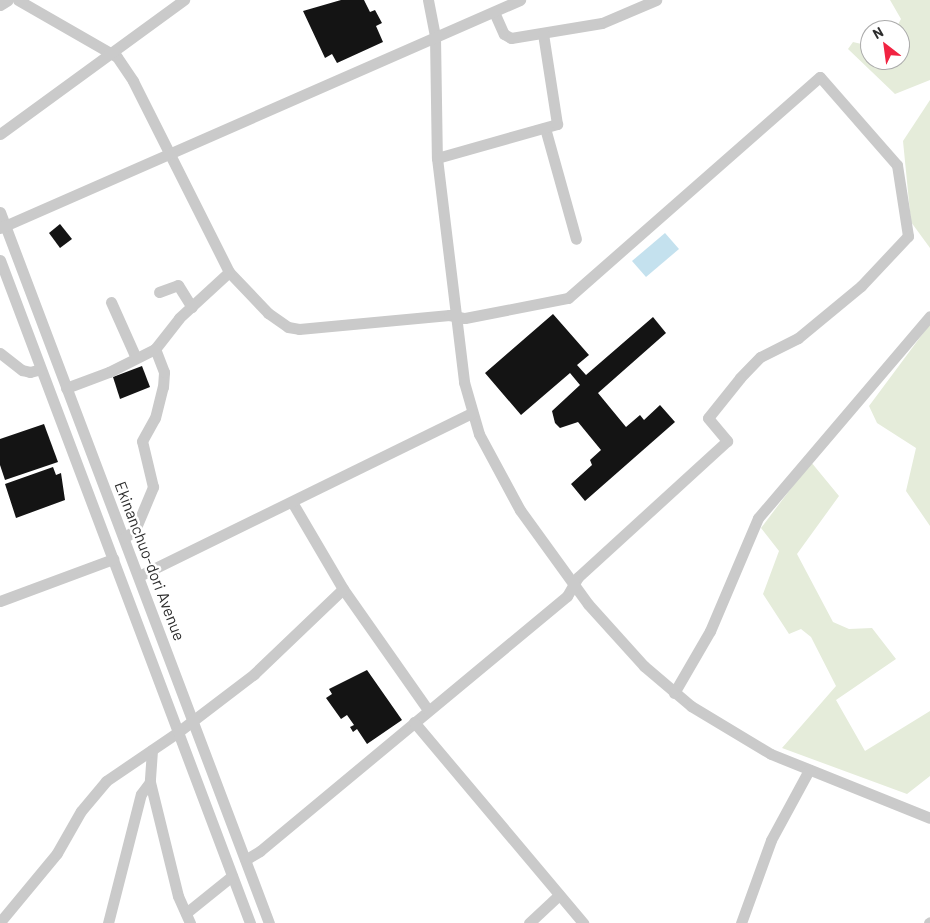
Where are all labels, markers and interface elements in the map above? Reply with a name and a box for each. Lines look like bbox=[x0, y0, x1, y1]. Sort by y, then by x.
north arrow bbox=[860, 20, 910, 70]
text: N bbox=[869, 23, 886, 42]
street label: Ekinanchuo-dori Avenue bbox=[111, 479, 189, 643]

